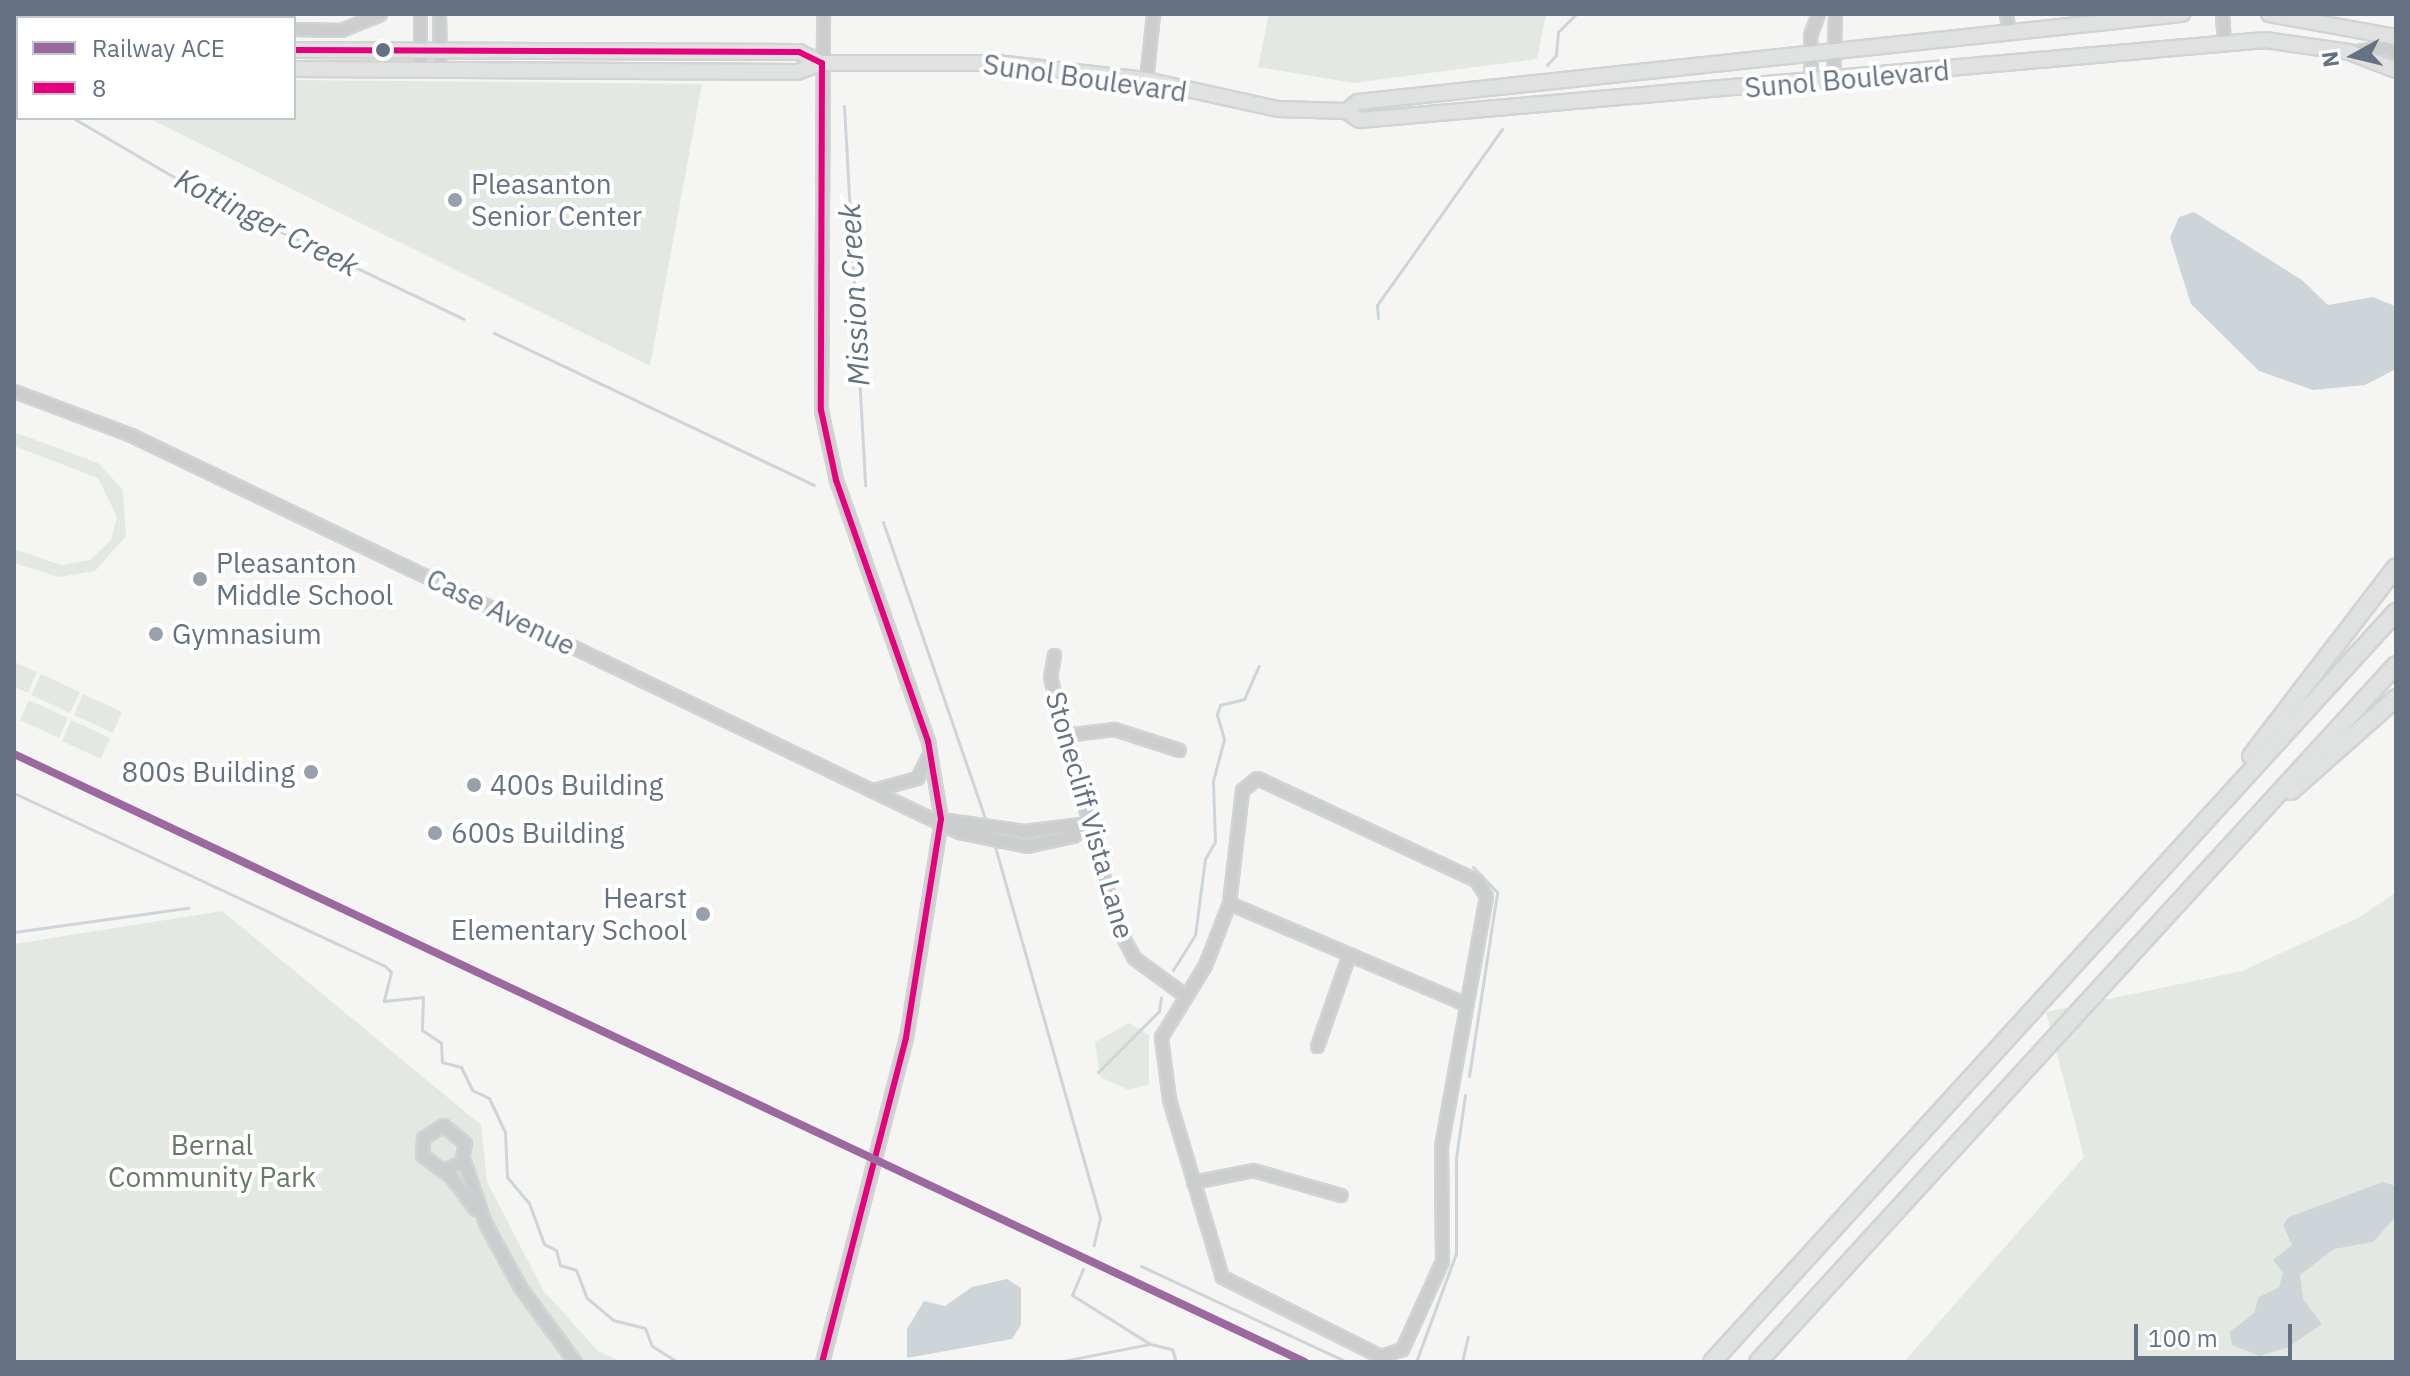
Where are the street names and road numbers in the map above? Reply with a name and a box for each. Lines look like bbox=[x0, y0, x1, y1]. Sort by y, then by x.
street label: Sunol Boulevard bbox=[981, 47, 1189, 109]
street label: Sunol Boulevard bbox=[1743, 53, 1951, 105]
street label: Case Avenue bbox=[421, 562, 581, 662]
street label: Stonecliff Vista Lane bbox=[1039, 688, 1141, 942]

